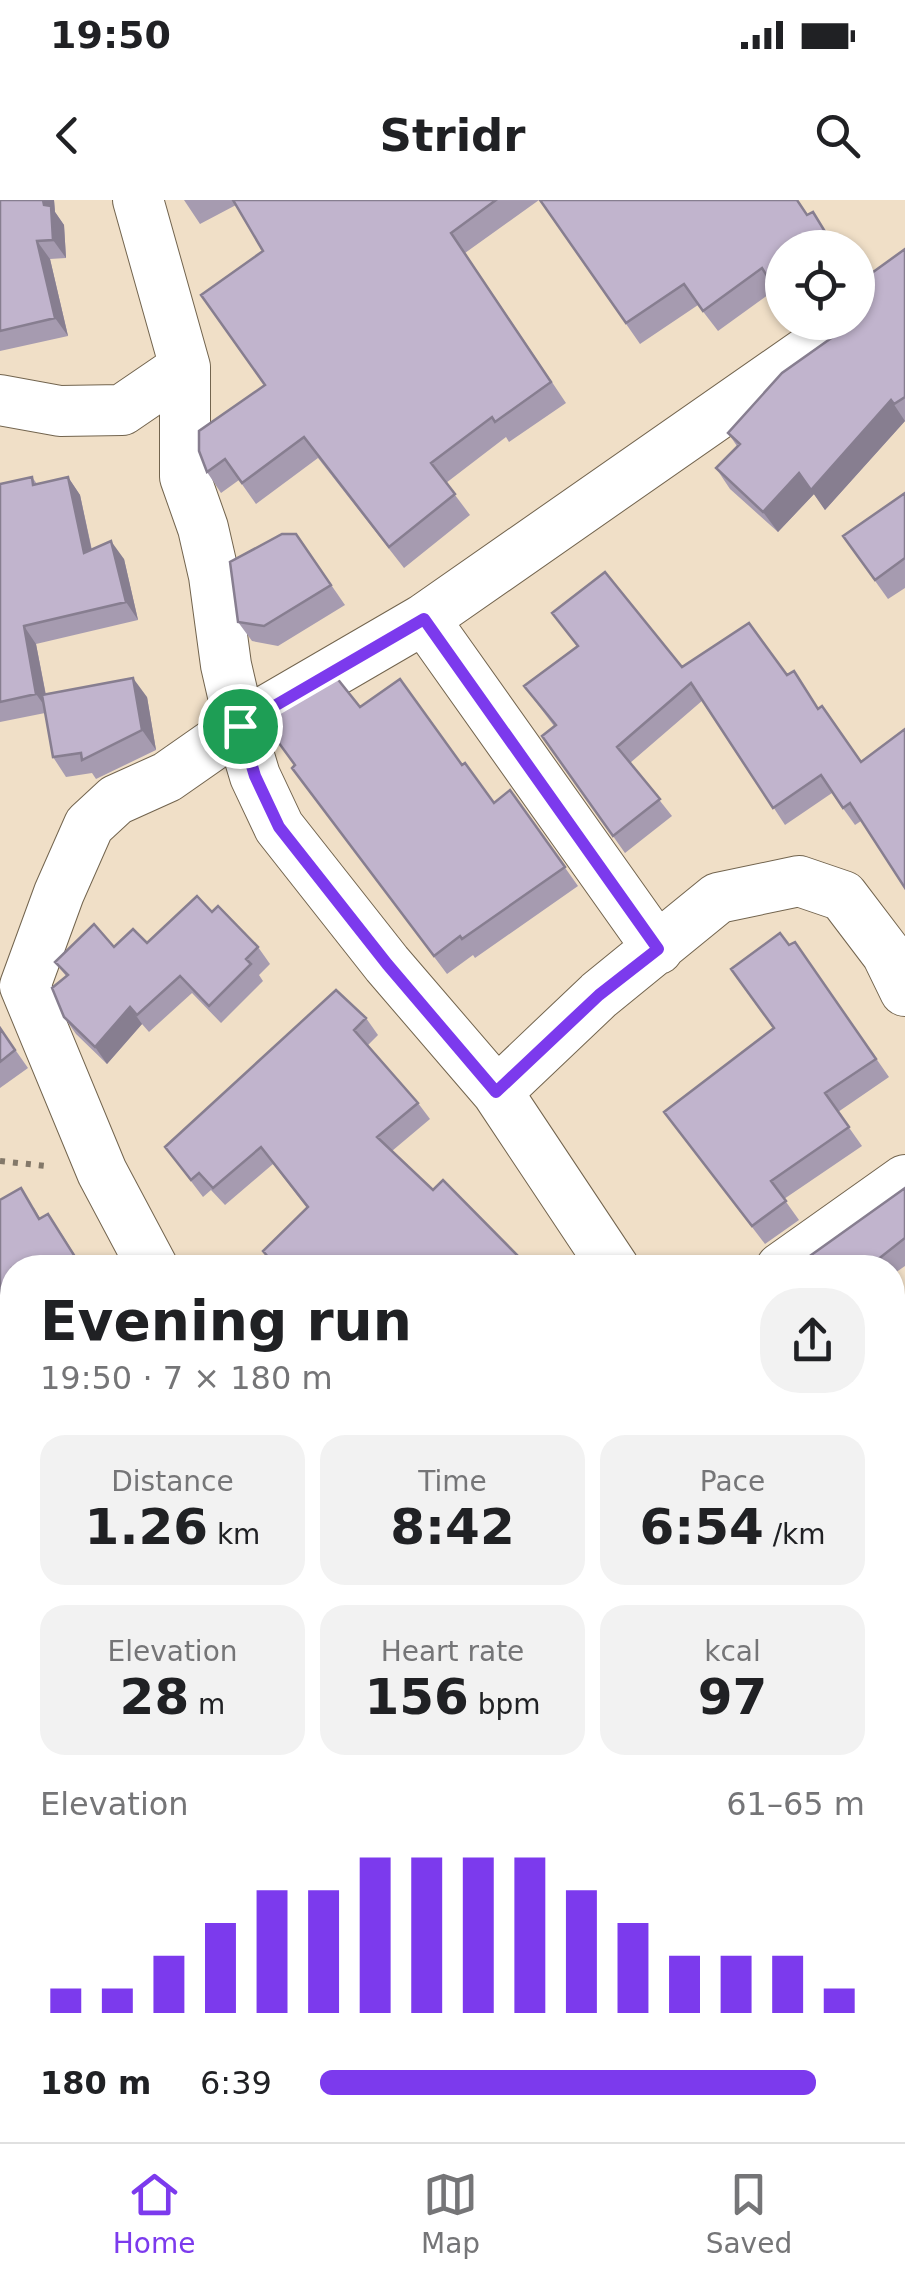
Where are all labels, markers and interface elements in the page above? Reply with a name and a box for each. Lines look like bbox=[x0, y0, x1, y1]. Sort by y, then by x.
text: 19:50 bbox=[50, 13, 171, 57]
icon: back bbox=[40, 108, 95, 163]
icon: search bbox=[810, 108, 865, 163]
text: Stridr bbox=[380, 109, 525, 162]
map controls bbox=[765, 230, 875, 340]
button: locate bbox=[765, 230, 875, 340]
pin bbox=[198, 684, 283, 769]
icon: arrive bbox=[213, 699, 268, 754]
button: share bbox=[760, 1288, 865, 1393]
text: Evening run bbox=[40, 1289, 412, 1353]
text: 19:50 · 7 × 180 m bbox=[40, 1359, 333, 1397]
text: Distance bbox=[111, 1465, 234, 1498]
text: Time bbox=[418, 1465, 487, 1498]
text: Pace bbox=[700, 1465, 765, 1498]
text: 1.26 bbox=[85, 1498, 208, 1556]
text: 8:42 bbox=[390, 1498, 515, 1556]
text: 6:54 bbox=[639, 1498, 764, 1556]
text: km bbox=[208, 1518, 260, 1551]
text: /km bbox=[764, 1518, 826, 1551]
text: Elevation bbox=[107, 1635, 238, 1668]
text: Heart rate bbox=[381, 1635, 524, 1668]
text: kcal bbox=[704, 1635, 761, 1668]
text: 28 bbox=[120, 1668, 189, 1726]
text: 156 bbox=[364, 1668, 469, 1726]
text: 97 bbox=[698, 1668, 767, 1726]
text: m bbox=[189, 1688, 225, 1721]
text: bpm bbox=[469, 1688, 541, 1721]
text: Elevation bbox=[40, 1785, 189, 1823]
text: 61–65 m bbox=[726, 1785, 865, 1823]
text: 180 m bbox=[40, 2064, 151, 2102]
text: 6:39 bbox=[200, 2064, 272, 2102]
tab: Home bbox=[113, 2167, 195, 2260]
tab: Map bbox=[421, 2167, 480, 2260]
tab: Saved bbox=[706, 2167, 792, 2260]

